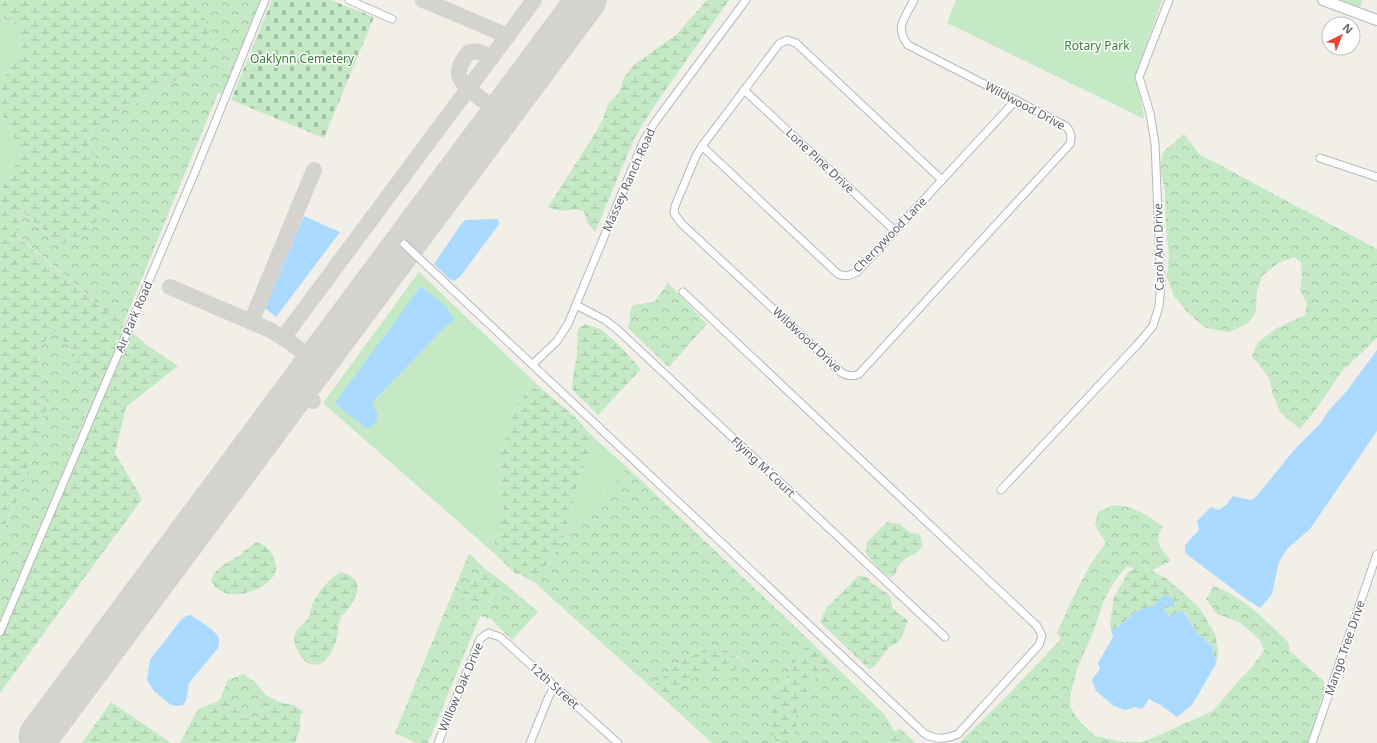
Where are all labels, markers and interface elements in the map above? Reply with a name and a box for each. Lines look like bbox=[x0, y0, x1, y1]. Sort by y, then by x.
north arrow bbox=[1321, 16, 1361, 56]
text: N bbox=[1340, 20, 1357, 37]
park label: Rotary Park bbox=[1064, 37, 1130, 54]
park label: Oaklynn Cemetery bbox=[250, 50, 355, 67]
street label: Wildwood Drive bbox=[982, 77, 1069, 134]
street label: Lone Pine Drive bbox=[782, 124, 859, 197]
street label: Massey Ranch Road bbox=[598, 125, 659, 234]
street label: Cherrywood Lane bbox=[849, 193, 930, 276]
street label: Carol Ann Drive bbox=[1149, 203, 1168, 291]
street label: Air Park Road bbox=[111, 278, 156, 355]
street label: Wildwood Drive bbox=[769, 303, 846, 376]
street label: Flying M Court bbox=[728, 432, 800, 501]
street label: Mango Tree Drive bbox=[1320, 598, 1369, 698]
street label: Willow Oak Drive bbox=[434, 639, 487, 734]
street label: 12th Street bbox=[526, 659, 584, 713]

